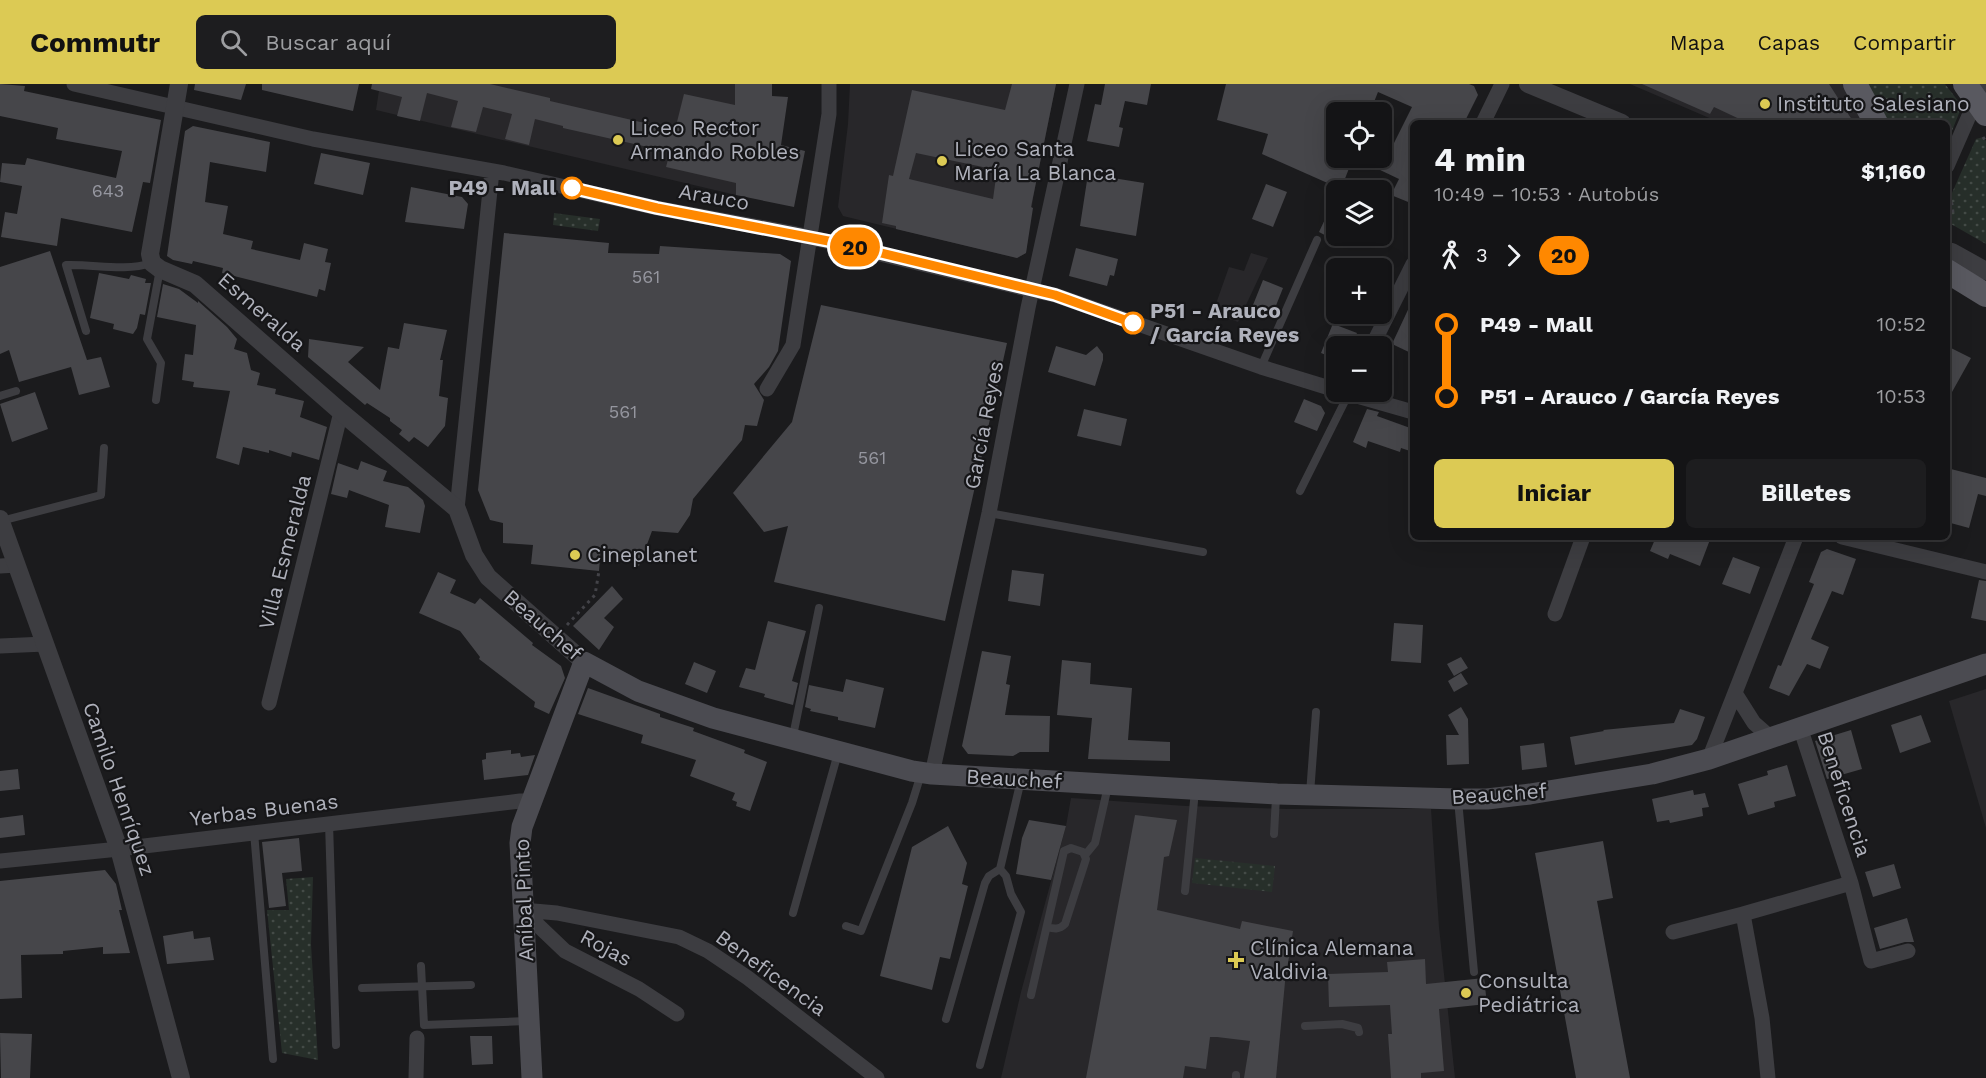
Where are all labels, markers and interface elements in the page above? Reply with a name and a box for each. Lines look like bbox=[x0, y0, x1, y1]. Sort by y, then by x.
search box bbox=[196, 15, 616, 69]
text: Commutr bbox=[30, 26, 160, 59]
icon: search bbox=[217, 26, 250, 59]
text: Buscar aquí bbox=[265, 30, 391, 55]
text: Mapa bbox=[1670, 30, 1725, 55]
text: Capas bbox=[1758, 30, 1820, 55]
text: Compartir bbox=[1853, 30, 1956, 55]
place label: Instituto Salesiano bbox=[1777, 91, 1970, 116]
marker: Instituto Salesiano bbox=[1758, 97, 1772, 111]
map controls bbox=[1326, 102, 1392, 402]
button: locate bbox=[1326, 102, 1392, 168]
place label: Liceo Rector Armando Robles bbox=[630, 115, 799, 164]
marker: Liceo Rector Armando Robles bbox=[611, 133, 625, 147]
place label: Liceo Santa María La Blanca bbox=[954, 136, 1116, 185]
text: 4 min bbox=[1434, 140, 1526, 179]
marker: Liceo Santa María La Blanca bbox=[935, 154, 949, 168]
text: $1,160 bbox=[1861, 159, 1926, 184]
place label: P49 - Mall bbox=[448, 175, 556, 200]
marker: P49 - Mall bbox=[561, 177, 583, 199]
street label: Arauco bbox=[677, 178, 751, 215]
house number: 643 bbox=[92, 180, 124, 201]
button: layers bbox=[1326, 180, 1392, 246]
text: 10:49 – 10:53 · Autobús bbox=[1434, 182, 1659, 206]
line badge: 20 bbox=[828, 228, 882, 266]
text: 20 bbox=[842, 235, 868, 260]
icon: walk bbox=[1434, 239, 1467, 272]
icon: forward bbox=[1497, 239, 1530, 272]
text: 3 bbox=[1476, 243, 1488, 267]
text: 20 bbox=[1551, 243, 1577, 268]
button: + bbox=[1326, 258, 1392, 324]
house number: 561 bbox=[632, 266, 660, 287]
street label: Esmeralda bbox=[213, 267, 311, 357]
place label: P51 - Arauco / García Reyes bbox=[1150, 298, 1299, 347]
marker: P51 - Arauco / García Reyes bbox=[1122, 312, 1144, 334]
text: P49 - Mall bbox=[1480, 312, 1593, 337]
text: 10:52 bbox=[1877, 312, 1926, 336]
button: − bbox=[1326, 336, 1392, 402]
street label: García Reyes bbox=[959, 358, 1008, 491]
text: P51 - Arauco / García Reyes bbox=[1480, 384, 1780, 409]
text: 10:53 bbox=[1877, 384, 1926, 408]
house number: 561 bbox=[609, 401, 637, 422]
house number: 561 bbox=[858, 447, 886, 468]
button: Iniciar bbox=[1434, 459, 1674, 528]
button: Billetes bbox=[1686, 459, 1926, 528]
street label: Villa Esmeralda bbox=[253, 472, 316, 632]
place label: Cineplanet bbox=[587, 542, 697, 567]
marker: Cineplanet bbox=[568, 548, 582, 562]
street label: Beauchef bbox=[499, 584, 588, 665]
street label: Camilo Henríquez bbox=[78, 699, 161, 879]
street label: Beneficencia bbox=[1812, 728, 1877, 860]
street label: Beauchef bbox=[966, 764, 1062, 793]
street label: Beauchef bbox=[1450, 778, 1548, 809]
street label: Yerbas Buenas bbox=[188, 788, 340, 831]
street label: Aníbal Pinto bbox=[509, 838, 538, 962]
street label: Rojas bbox=[576, 924, 636, 971]
street label: Beneficencia bbox=[711, 924, 832, 1021]
place label: Clínica Alemana Valdivia bbox=[1250, 935, 1414, 984]
marker: Clínica Alemana Valdivia bbox=[1227, 951, 1245, 969]
place label: Consulta Pediátrica bbox=[1478, 968, 1580, 1017]
marker: Consulta Pediátrica bbox=[1459, 986, 1473, 1000]

